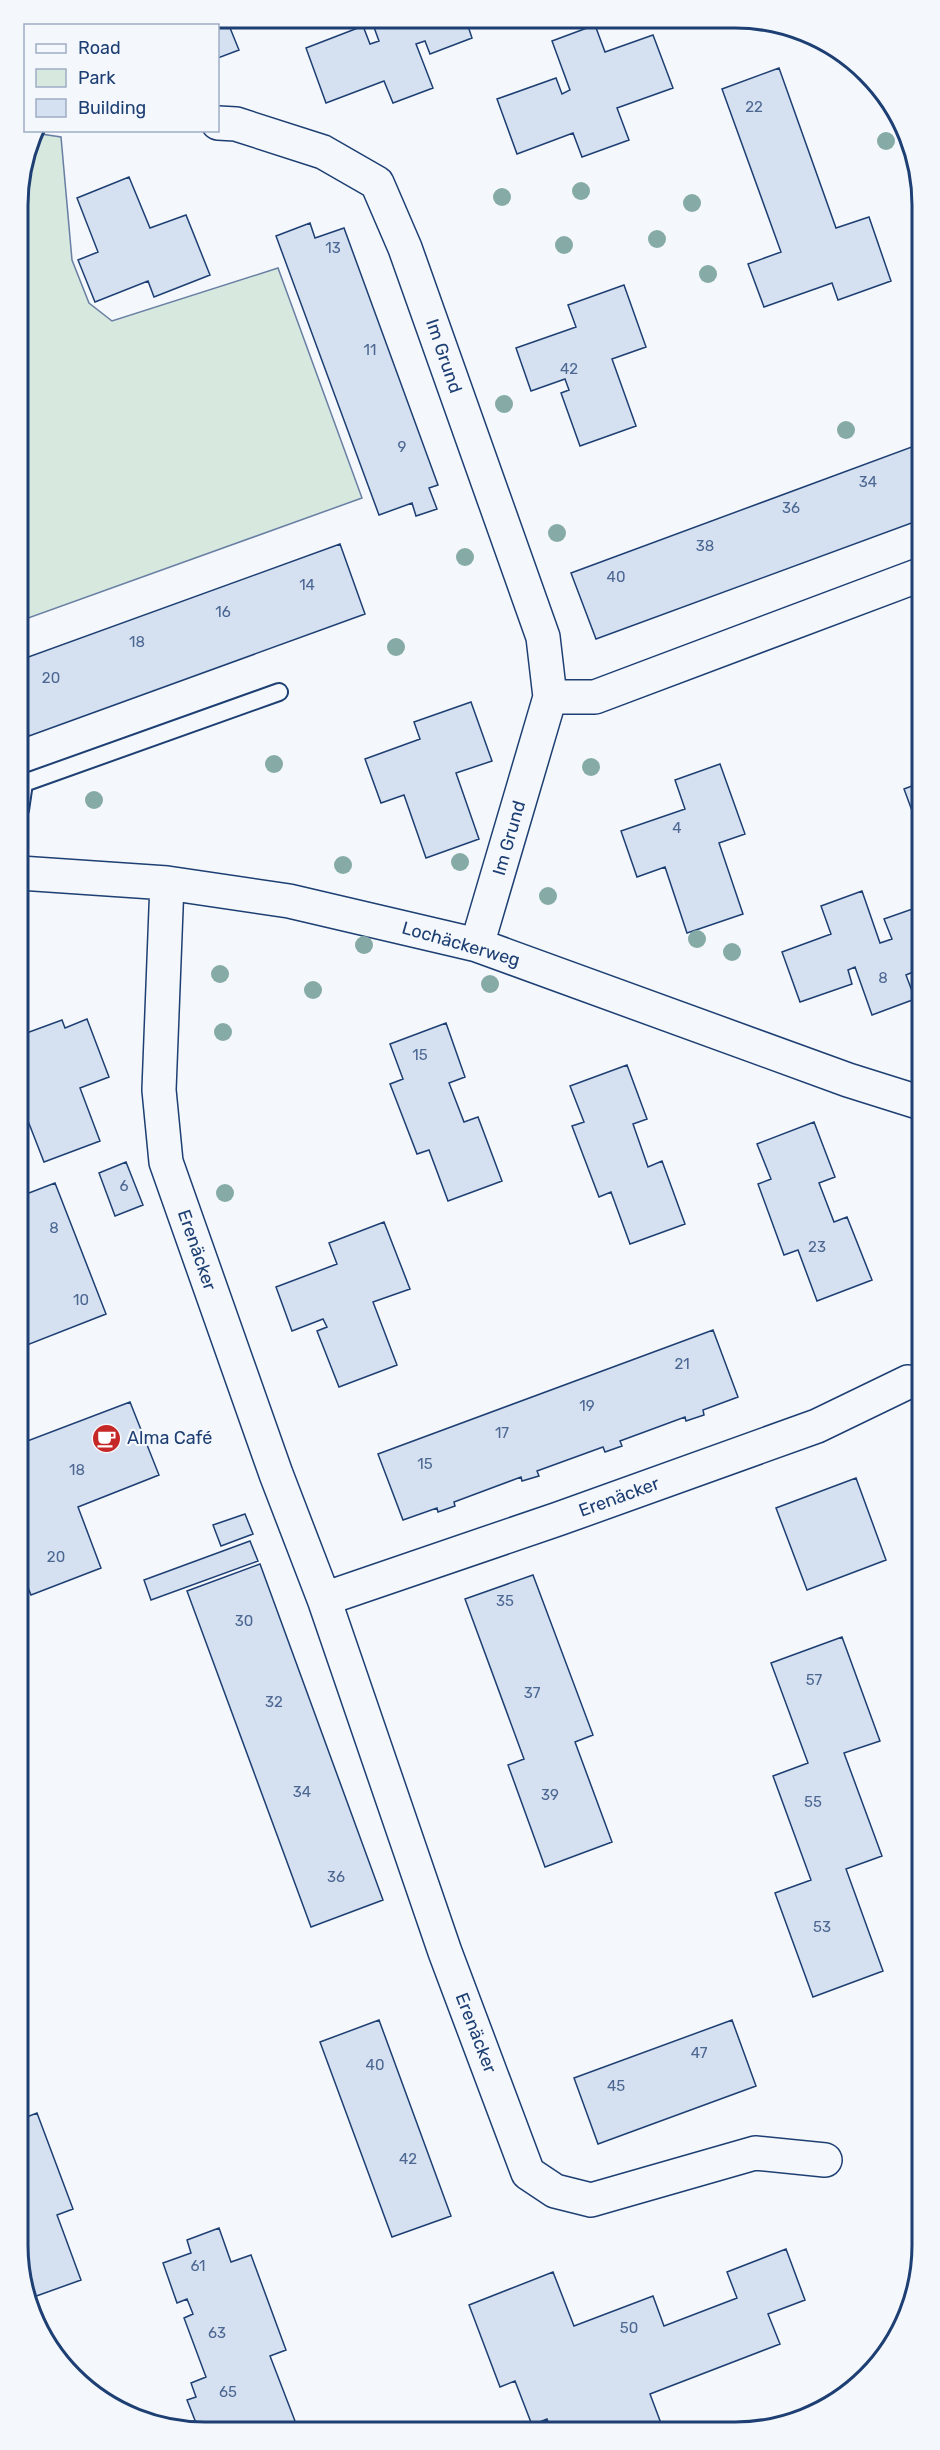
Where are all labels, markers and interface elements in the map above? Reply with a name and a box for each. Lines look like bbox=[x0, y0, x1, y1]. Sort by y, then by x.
legend bbox=[24, 24, 219, 132]
text: Road bbox=[78, 37, 121, 59]
text: Park bbox=[78, 67, 116, 89]
text: Building bbox=[78, 97, 146, 119]
house number: 22 bbox=[745, 98, 763, 116]
house number: 13 bbox=[325, 239, 341, 257]
street label: Im Grund bbox=[421, 316, 467, 396]
house number: 11 bbox=[364, 341, 376, 359]
house number: 42 bbox=[560, 360, 578, 378]
house number: 9 bbox=[398, 438, 407, 456]
house number: 34 bbox=[859, 473, 877, 491]
house number: 36 bbox=[782, 499, 800, 517]
house number: 38 bbox=[696, 537, 714, 555]
house number: 40 bbox=[607, 568, 625, 586]
house number: 14 bbox=[299, 576, 315, 594]
house number: 16 bbox=[215, 603, 231, 621]
house number: 18 bbox=[129, 633, 145, 651]
house number: 20 bbox=[42, 669, 60, 687]
street label: Im Grund bbox=[488, 798, 530, 878]
house number: 4 bbox=[672, 819, 682, 837]
street label: Lochäckerweg bbox=[399, 917, 523, 971]
house number: 8 bbox=[878, 969, 888, 987]
house number: 15 bbox=[412, 1046, 428, 1064]
house number: 6 bbox=[119, 1177, 129, 1195]
street label: Erenäcker bbox=[173, 1207, 221, 1294]
house number: 8 bbox=[49, 1219, 59, 1237]
house number: 23 bbox=[808, 1238, 826, 1256]
house number: 10 bbox=[73, 1291, 89, 1309]
house number: 21 bbox=[674, 1355, 690, 1373]
house number: 19 bbox=[579, 1397, 595, 1415]
cafe icon: Alma Café bbox=[90, 1422, 122, 1454]
house number: 17 bbox=[495, 1424, 509, 1442]
place label: Alma Café bbox=[127, 1427, 212, 1449]
house number: 15 bbox=[417, 1455, 433, 1473]
house number: 18 bbox=[69, 1461, 85, 1479]
street label: Erenäcker bbox=[576, 1472, 662, 1522]
house number: 20 bbox=[47, 1548, 65, 1566]
house number: 35 bbox=[496, 1592, 514, 1610]
house number: 30 bbox=[235, 1612, 253, 1630]
house number: 57 bbox=[806, 1671, 823, 1689]
house number: 37 bbox=[524, 1684, 541, 1702]
house number: 32 bbox=[265, 1693, 283, 1711]
house number: 34 bbox=[293, 1783, 311, 1801]
house number: 39 bbox=[541, 1786, 559, 1804]
house number: 55 bbox=[804, 1793, 822, 1811]
house number: 36 bbox=[327, 1868, 345, 1886]
house number: 53 bbox=[813, 1918, 831, 1936]
street label: Erenäcker bbox=[451, 1990, 501, 2076]
house number: 47 bbox=[691, 2044, 708, 2062]
house number: 40 bbox=[366, 2056, 384, 2074]
house number: 45 bbox=[607, 2077, 625, 2095]
house number: 42 bbox=[399, 2150, 417, 2168]
house number: 61 bbox=[190, 2257, 206, 2275]
house number: 50 bbox=[620, 2319, 638, 2337]
house number: 63 bbox=[208, 2324, 226, 2342]
house number: 65 bbox=[219, 2383, 237, 2401]

